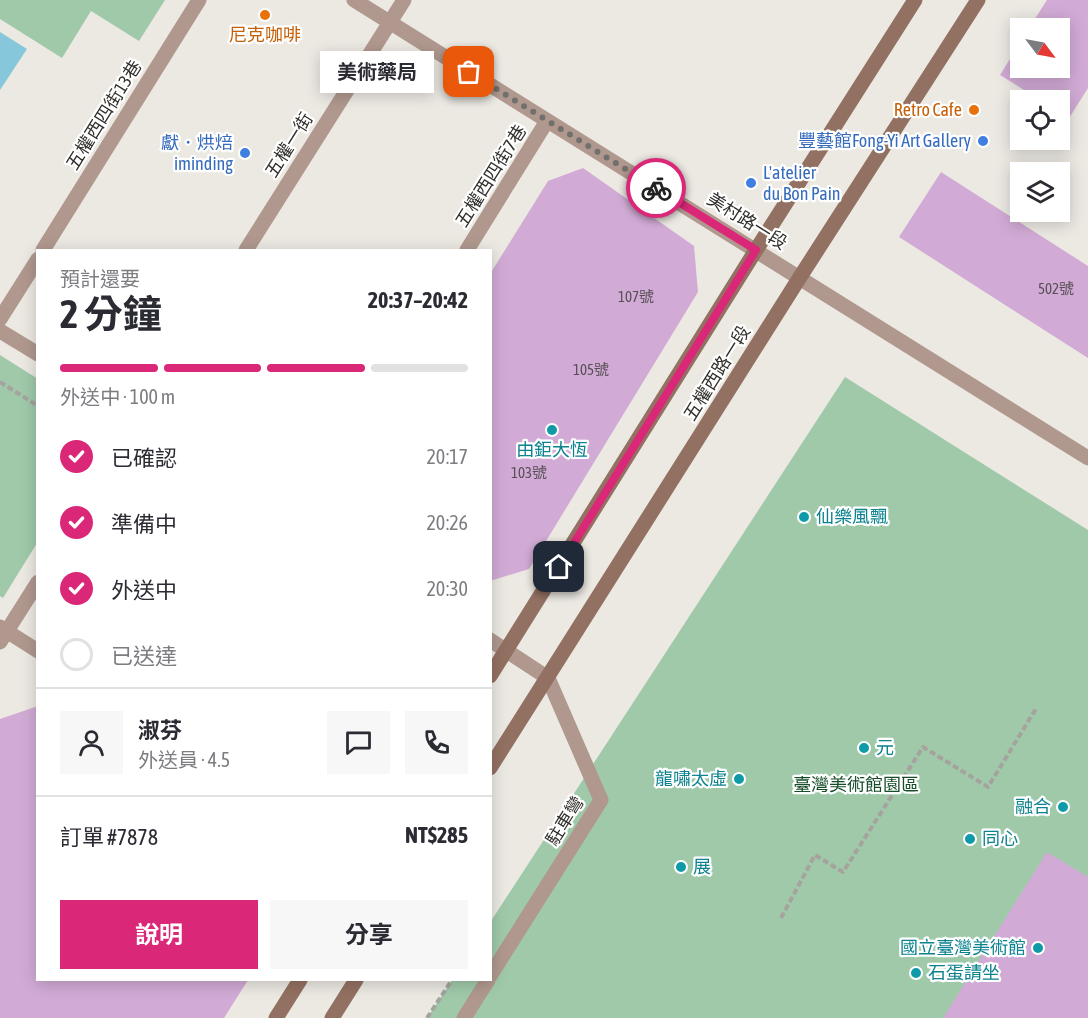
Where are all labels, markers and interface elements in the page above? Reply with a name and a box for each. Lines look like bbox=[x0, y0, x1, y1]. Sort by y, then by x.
marker: 尼克咖啡 bbox=[258, 8, 272, 22]
north arrow bbox=[1010, 18, 1070, 78]
map controls bbox=[1010, 18, 1070, 222]
place label: 尼克咖啡 bbox=[229, 24, 301, 45]
pin bbox=[443, 46, 494, 97]
callout: 美術藥局 bbox=[319, 51, 433, 93]
icon: bag bbox=[452, 55, 485, 88]
street label: 五權西四街13巷 bbox=[62, 56, 146, 173]
text: 美術藥局 bbox=[337, 60, 417, 83]
button: locate bbox=[1010, 90, 1070, 150]
place label: Retro Cafe bbox=[894, 99, 962, 120]
marker: Retro Cafe bbox=[967, 103, 981, 117]
street label: 五權一街 bbox=[261, 109, 317, 181]
street label: 五權西四街7巷 bbox=[451, 121, 530, 231]
place label: 豐藝館Fong-Yi Art Gallery bbox=[798, 130, 971, 151]
place label: 獻．烘焙 iminding bbox=[161, 132, 233, 174]
marker: 豐藝館Fong-Yi Art Gallery bbox=[976, 134, 990, 148]
marker: 獻．烘焙 iminding bbox=[238, 146, 252, 160]
courier bbox=[626, 158, 686, 218]
place label: L'atelier du Bon Pain bbox=[763, 162, 841, 204]
button: layers bbox=[1010, 162, 1070, 222]
icon: bike bbox=[640, 172, 673, 205]
marker: L'atelier du Bon Pain bbox=[744, 176, 758, 190]
street label: 美村路一段 bbox=[704, 188, 791, 253]
text: 預計還要 bbox=[60, 267, 140, 290]
house number: 502號 bbox=[1038, 280, 1074, 297]
text: 20:37–20:42 bbox=[368, 287, 468, 313]
house number: 107號 bbox=[618, 288, 654, 305]
text: 2 分鐘 bbox=[60, 292, 162, 336]
street label: 五權西路一段 bbox=[679, 321, 754, 424]
house number: 105號 bbox=[573, 361, 609, 378]
text: 外送中 · 100 m bbox=[60, 385, 175, 408]
marker: 由鉅大恆 bbox=[545, 423, 559, 437]
place label: 由鉅大恆 bbox=[516, 439, 588, 460]
icon: check bbox=[60, 440, 93, 473]
text: 已確認 bbox=[111, 445, 177, 471]
text: 20:17 bbox=[426, 445, 468, 468]
house number: 103號 bbox=[511, 464, 547, 481]
icon: check bbox=[60, 506, 93, 539]
place label: 仙樂風飄 bbox=[816, 506, 888, 527]
marker: 仙樂風飄 bbox=[797, 510, 811, 524]
text: 準備中 bbox=[111, 511, 177, 537]
text: 20:26 bbox=[426, 511, 468, 534]
pin bbox=[533, 541, 584, 592]
icon: home bbox=[542, 550, 575, 583]
icon: check bbox=[60, 572, 93, 605]
text: 外送中 bbox=[111, 577, 177, 603]
text: 20:30 bbox=[426, 577, 468, 600]
text: 已送達 bbox=[111, 643, 177, 669]
button: person bbox=[60, 711, 123, 774]
button: chat bbox=[327, 711, 390, 774]
button: phone bbox=[405, 711, 468, 774]
text: 淑芬 bbox=[138, 717, 182, 743]
place label: 元 bbox=[876, 737, 894, 758]
marker: 元 bbox=[857, 741, 871, 755]
text: 外送員 · 4.5 bbox=[138, 748, 230, 771]
place label: 龍嘯太虛 bbox=[655, 768, 727, 789]
marker: 龍嘯太虛 bbox=[732, 772, 746, 786]
park label: 臺灣美術館園區 bbox=[793, 774, 919, 795]
street label: 駐車彎 bbox=[541, 792, 588, 849]
place label: 融合 bbox=[1015, 796, 1051, 817]
marker: 融合 bbox=[1056, 800, 1070, 814]
text: NT$285 bbox=[405, 822, 468, 848]
text: 訂單 #7878 bbox=[60, 824, 158, 850]
place label: 同心 bbox=[982, 828, 1018, 849]
marker: 同心 bbox=[963, 832, 977, 846]
place label: 展 bbox=[693, 856, 711, 877]
marker: 展 bbox=[674, 860, 688, 874]
button: 說明 bbox=[60, 900, 258, 969]
button: 分享 bbox=[270, 900, 468, 969]
place label: 國立臺灣美術館 bbox=[900, 937, 1026, 958]
marker: 國立臺灣美術館 bbox=[1031, 941, 1045, 955]
place label: 石蛋請坐 bbox=[928, 962, 1000, 983]
marker: 石蛋請坐 bbox=[909, 966, 923, 980]

